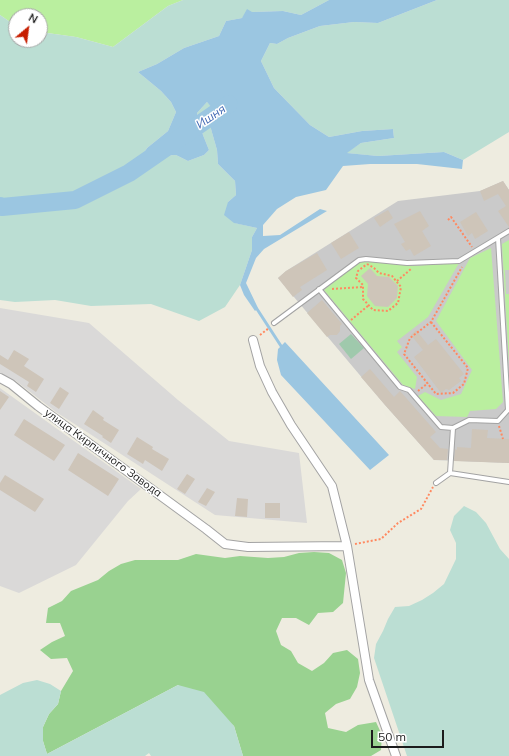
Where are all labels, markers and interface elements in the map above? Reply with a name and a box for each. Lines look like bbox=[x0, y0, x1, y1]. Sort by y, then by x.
north arrow bbox=[8, 8, 48, 48]
text: N bbox=[26, 10, 40, 27]
water label: Ишня bbox=[193, 102, 229, 132]
street label: улица Кирпичного Завода bbox=[42, 406, 164, 500]
scale bar bbox=[373, 722, 446, 748]
text: 50 m bbox=[378, 729, 406, 744]

